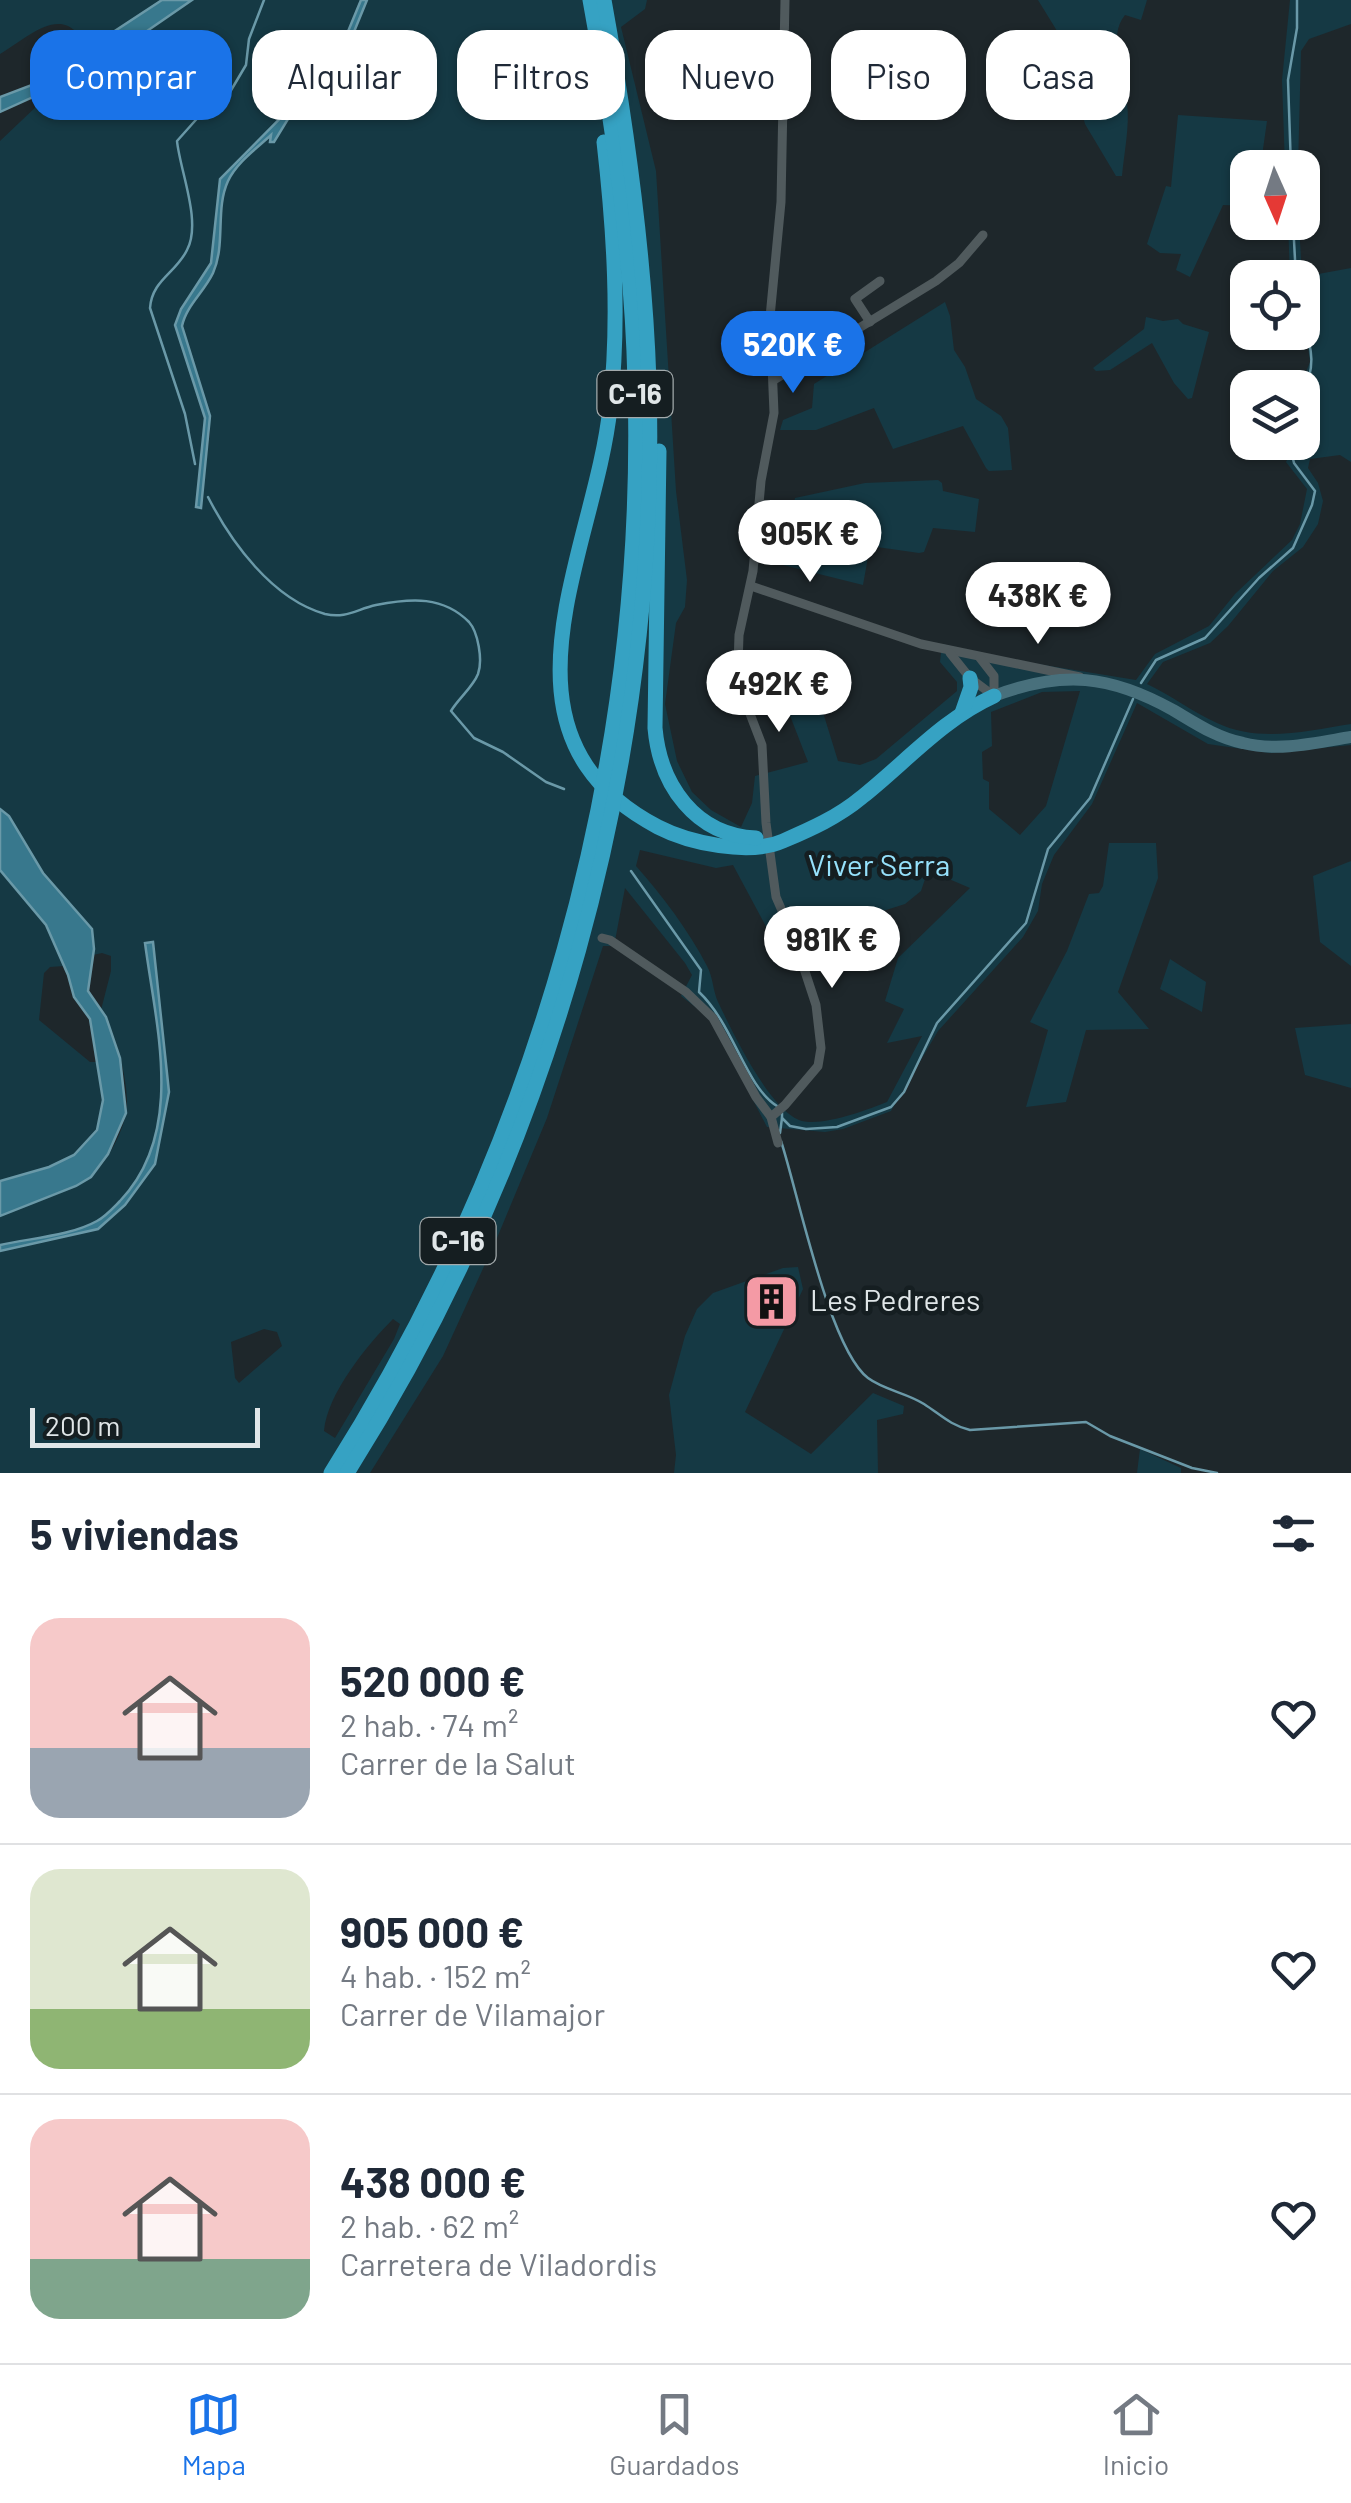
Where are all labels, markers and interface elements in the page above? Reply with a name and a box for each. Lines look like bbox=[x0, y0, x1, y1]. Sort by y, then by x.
chip: Comprar bbox=[30, 30, 232, 120]
chip: Alquilar bbox=[252, 30, 437, 120]
chip: Filtros bbox=[457, 30, 625, 120]
chip: Nuevo bbox=[645, 30, 811, 120]
chip: Piso bbox=[831, 30, 966, 120]
chip: Casa bbox=[986, 30, 1130, 120]
north arrow bbox=[1230, 150, 1320, 240]
map controls bbox=[1230, 150, 1320, 460]
button: locate bbox=[1230, 260, 1320, 350]
pin: 520K € bbox=[712, 311, 874, 396]
text: 520K € bbox=[743, 324, 843, 362]
button: layers bbox=[1230, 370, 1320, 460]
road number: C-16 bbox=[598, 371, 672, 417]
pin: 905K € bbox=[729, 500, 891, 585]
text: 905K € bbox=[760, 513, 860, 551]
pin: 438K € bbox=[957, 562, 1119, 647]
text: 438K € bbox=[988, 575, 1088, 613]
pin: 492K € bbox=[698, 650, 860, 735]
text: 492K € bbox=[729, 663, 830, 701]
park label: Viver Serra bbox=[808, 846, 950, 882]
pin: 981K € bbox=[751, 906, 913, 991]
text: 981K € bbox=[786, 919, 878, 957]
road number: C-16 bbox=[420, 1218, 496, 1264]
building icon: Les Pedreres bbox=[741, 1271, 801, 1331]
place label: Les Pedreres bbox=[810, 1281, 980, 1317]
scale bar bbox=[30, 1403, 260, 1448]
text: 200 m bbox=[45, 1408, 120, 1442]
icon: filters bbox=[1266, 1506, 1321, 1561]
text: 5 viviendas bbox=[30, 1508, 239, 1558]
text: 520 000 € bbox=[340, 1655, 525, 1705]
icon: home bbox=[110, 1658, 230, 1778]
icon: heart bbox=[1266, 1691, 1321, 1746]
text: 2 hab. · 74 m² bbox=[340, 1705, 518, 1743]
text: Carrer de la Salut bbox=[340, 1743, 576, 1781]
text: 905 000 € bbox=[340, 1906, 524, 1956]
icon: home bbox=[110, 1909, 230, 2029]
icon: heart bbox=[1266, 1942, 1321, 1997]
text: 4 hab. · 152 m² bbox=[340, 1956, 531, 1994]
text: Carrer de Vilamajor bbox=[340, 1994, 605, 2032]
text: 438 000 € bbox=[340, 2156, 526, 2206]
icon: home bbox=[110, 2159, 230, 2279]
icon: heart bbox=[1266, 2192, 1321, 2247]
text: 2 hab. · 62 m² bbox=[340, 2206, 519, 2244]
text: Carretera de Viladordis bbox=[340, 2244, 657, 2282]
tab: Mapa bbox=[182, 2387, 246, 2481]
tab: Guardados bbox=[609, 2387, 739, 2481]
tab: Inicio bbox=[1103, 2387, 1169, 2481]

